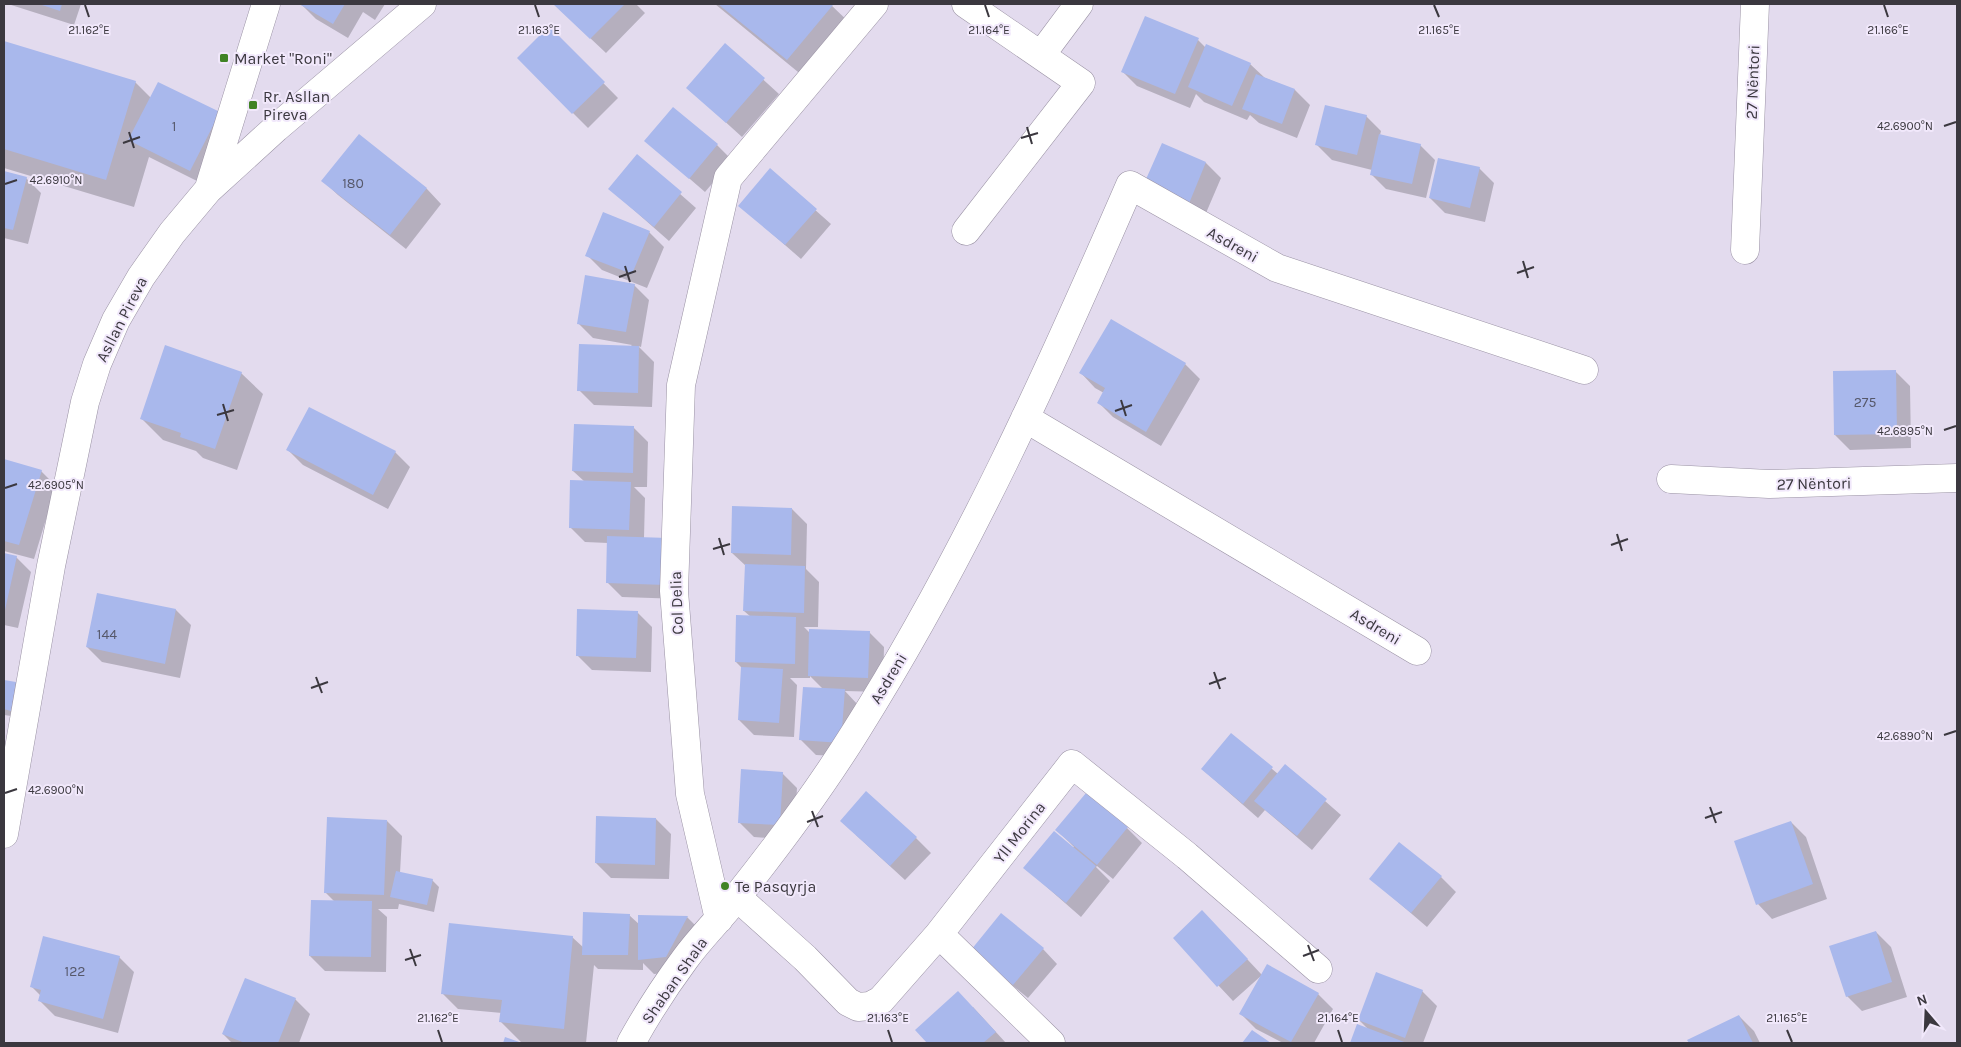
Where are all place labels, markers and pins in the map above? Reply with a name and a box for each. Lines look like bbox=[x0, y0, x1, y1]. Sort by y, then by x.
place label: Market "Roni" bbox=[234, 49, 332, 68]
marker: Market "Roni" bbox=[218, 52, 230, 64]
place label: Rr. Asllan Pireva bbox=[263, 87, 330, 124]
marker: Rr. Asllan Pireva bbox=[247, 99, 259, 111]
place label: Te Pasqyrja bbox=[735, 877, 816, 896]
marker: Te Pasqyrja bbox=[719, 880, 731, 892]

